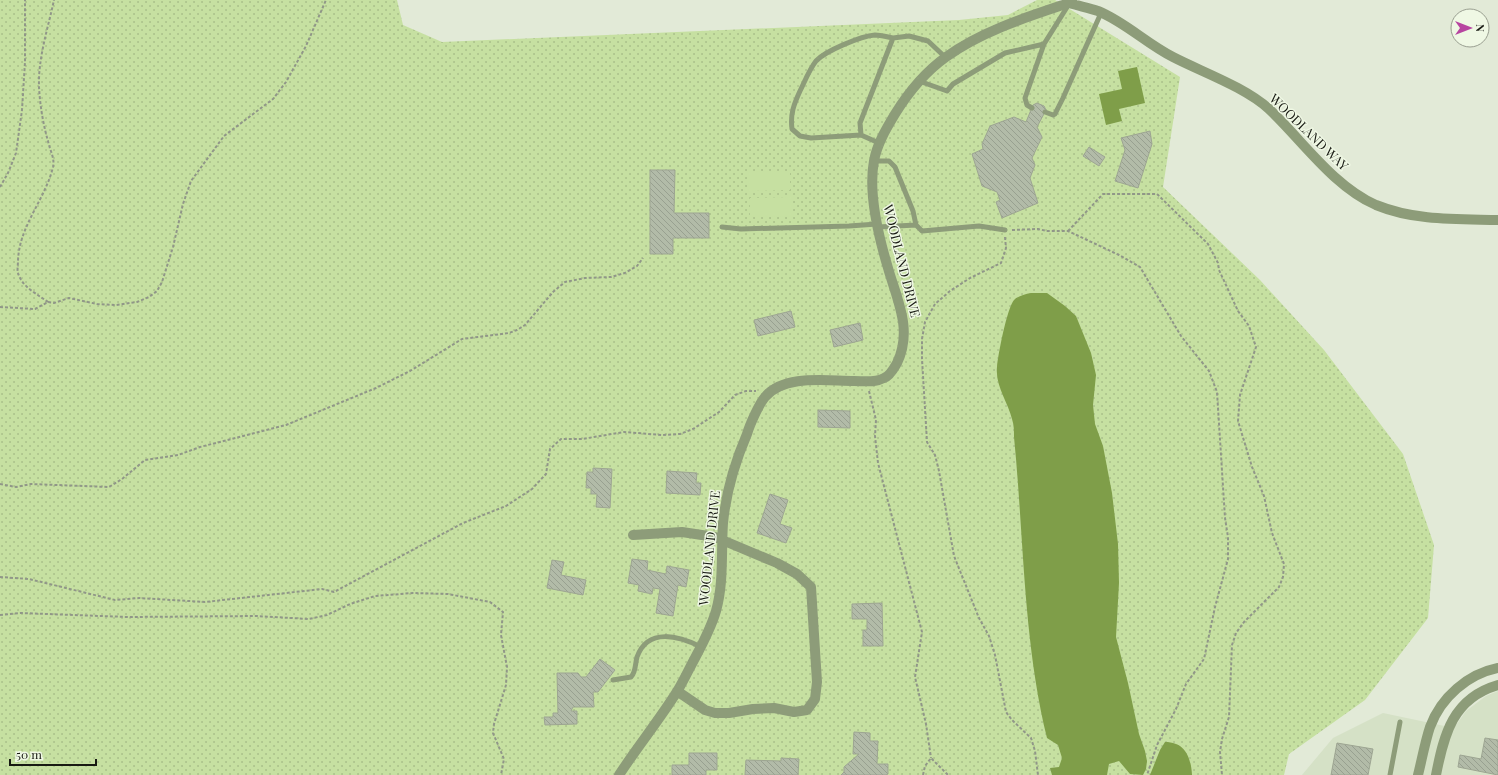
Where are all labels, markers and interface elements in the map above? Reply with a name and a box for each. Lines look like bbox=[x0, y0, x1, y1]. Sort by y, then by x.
north arrow bbox=[1450, 8, 1490, 48]
text: N bbox=[1473, 24, 1488, 32]
street label: WOODLAND WAY bbox=[1266, 89, 1353, 174]
street label: WOODLAND DRIVE bbox=[880, 202, 925, 319]
street label: WOODLAND DRIVE bbox=[694, 489, 723, 607]
scale bar bbox=[10, 741, 96, 767]
text: 50 m bbox=[16, 746, 42, 762]

